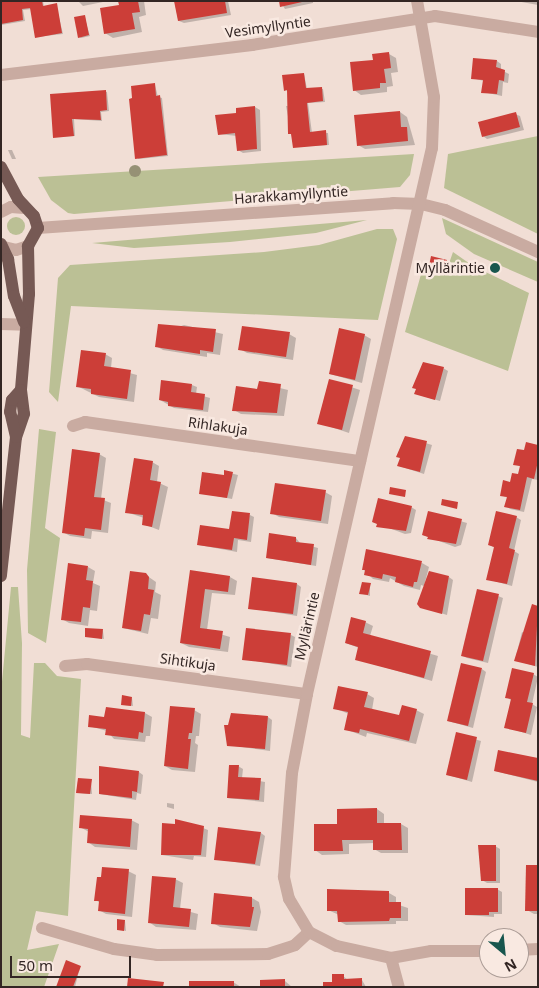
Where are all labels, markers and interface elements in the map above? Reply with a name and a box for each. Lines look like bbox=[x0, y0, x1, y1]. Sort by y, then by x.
street label: Vesimyllyntie bbox=[224, 13, 312, 41]
street label: Harakkamyllyntie bbox=[233, 183, 349, 207]
place label: Myllärintie bbox=[415, 260, 485, 276]
marker: Myllärintie bbox=[489, 262, 501, 274]
street label: Rihlakuja bbox=[187, 414, 249, 438]
street label: Myllärintie bbox=[291, 590, 323, 662]
street label: Sihtikuja bbox=[159, 650, 217, 674]
north arrow bbox=[479, 928, 529, 978]
scale bar bbox=[12, 946, 134, 978]
text: 50 m bbox=[18, 955, 53, 975]
text: N bbox=[501, 955, 520, 977]

